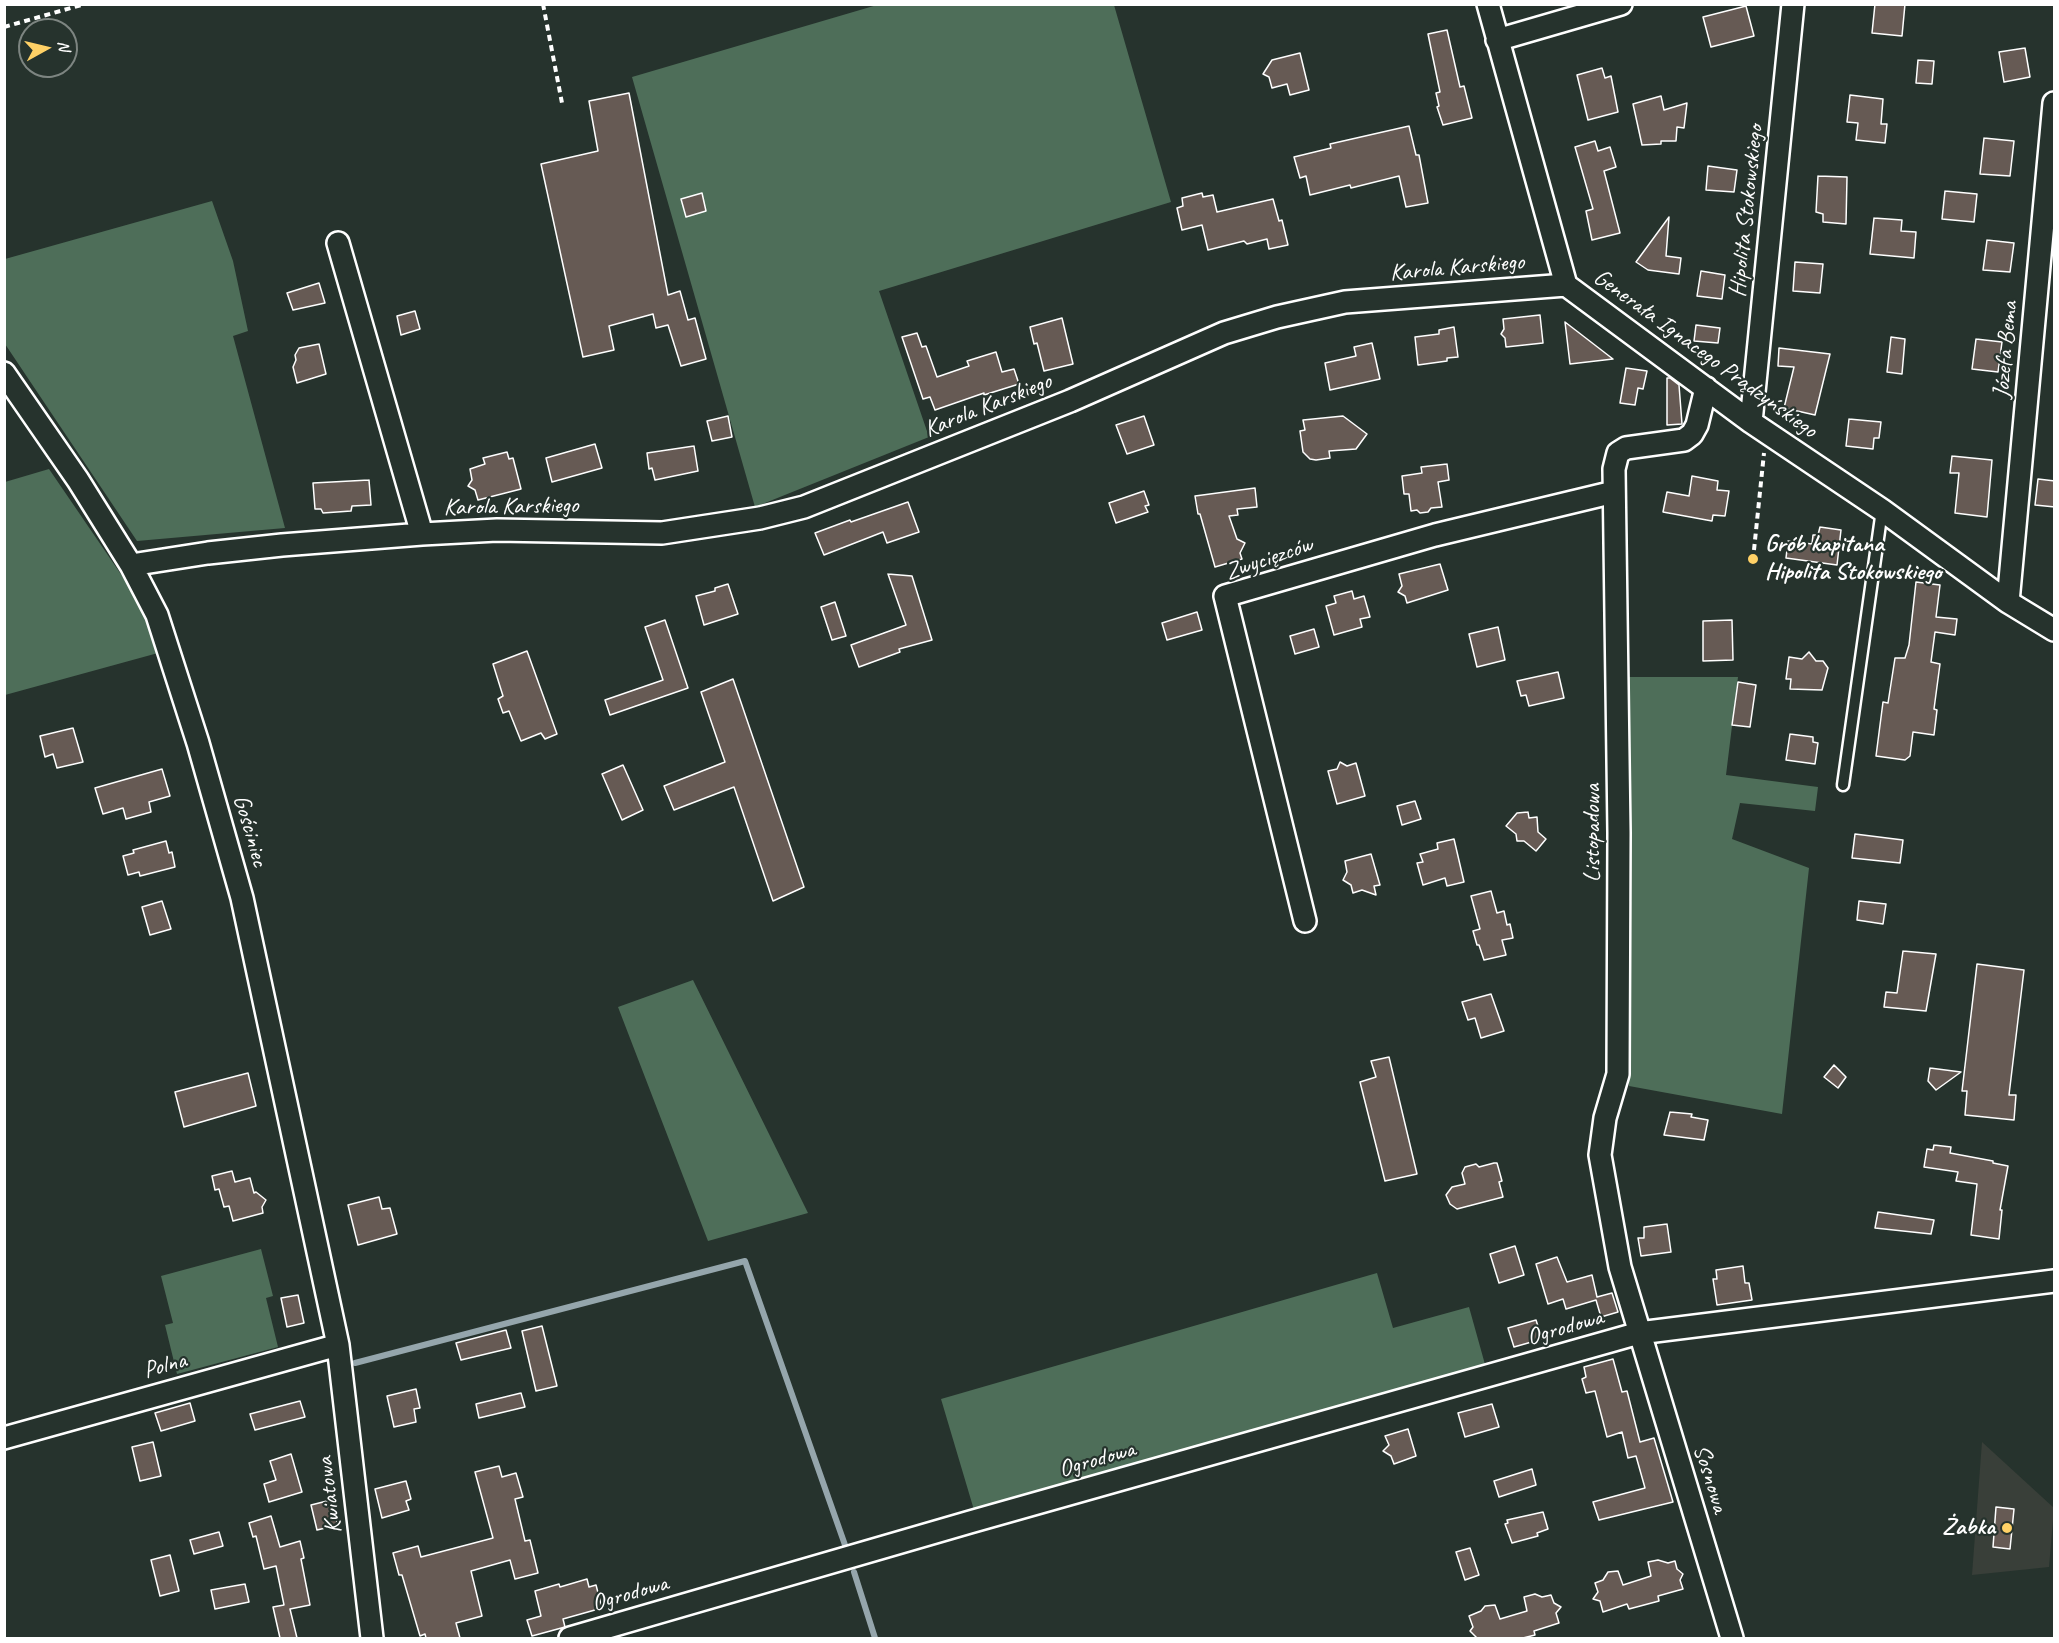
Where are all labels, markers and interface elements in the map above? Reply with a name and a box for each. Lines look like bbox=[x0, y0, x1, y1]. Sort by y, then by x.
north arrow bbox=[18, 18, 78, 78]
text: N bbox=[53, 39, 74, 52]
street label: Hipolita Stokowskiego bbox=[1724, 123, 1770, 299]
street label: Karola Karskiego bbox=[1389, 248, 1525, 288]
street label: Generała Ignacego Prądzyńskiego bbox=[1588, 263, 1822, 445]
street label: Józefa Bema bbox=[1987, 300, 2025, 400]
street label: Karola Karskiego bbox=[920, 367, 1056, 445]
street label: Karola Karskiego bbox=[443, 491, 579, 523]
street label: Zwycięzców bbox=[1222, 531, 1316, 587]
place label: Grób kapitana Hipolita Stokowskiego bbox=[1765, 531, 1941, 587]
marker: Grób kapitana Hipolita Stokowskiego bbox=[1746, 552, 1760, 566]
street label: Listopadowa bbox=[1579, 784, 1607, 882]
street label: Gościniec bbox=[226, 792, 274, 870]
street label: Ogrodowa bbox=[1523, 1303, 1607, 1353]
street label: Polna bbox=[140, 1346, 190, 1386]
street label: Ogrodowa bbox=[1055, 1435, 1139, 1485]
street label: Sosnowa bbox=[1686, 1442, 1734, 1516]
street label: Kwiatowa bbox=[311, 1455, 349, 1535]
place label: Żabka bbox=[1942, 1514, 1995, 1542]
marker: Żabka bbox=[2000, 1521, 2014, 1535]
street label: Ogrodowa bbox=[588, 1569, 672, 1619]

